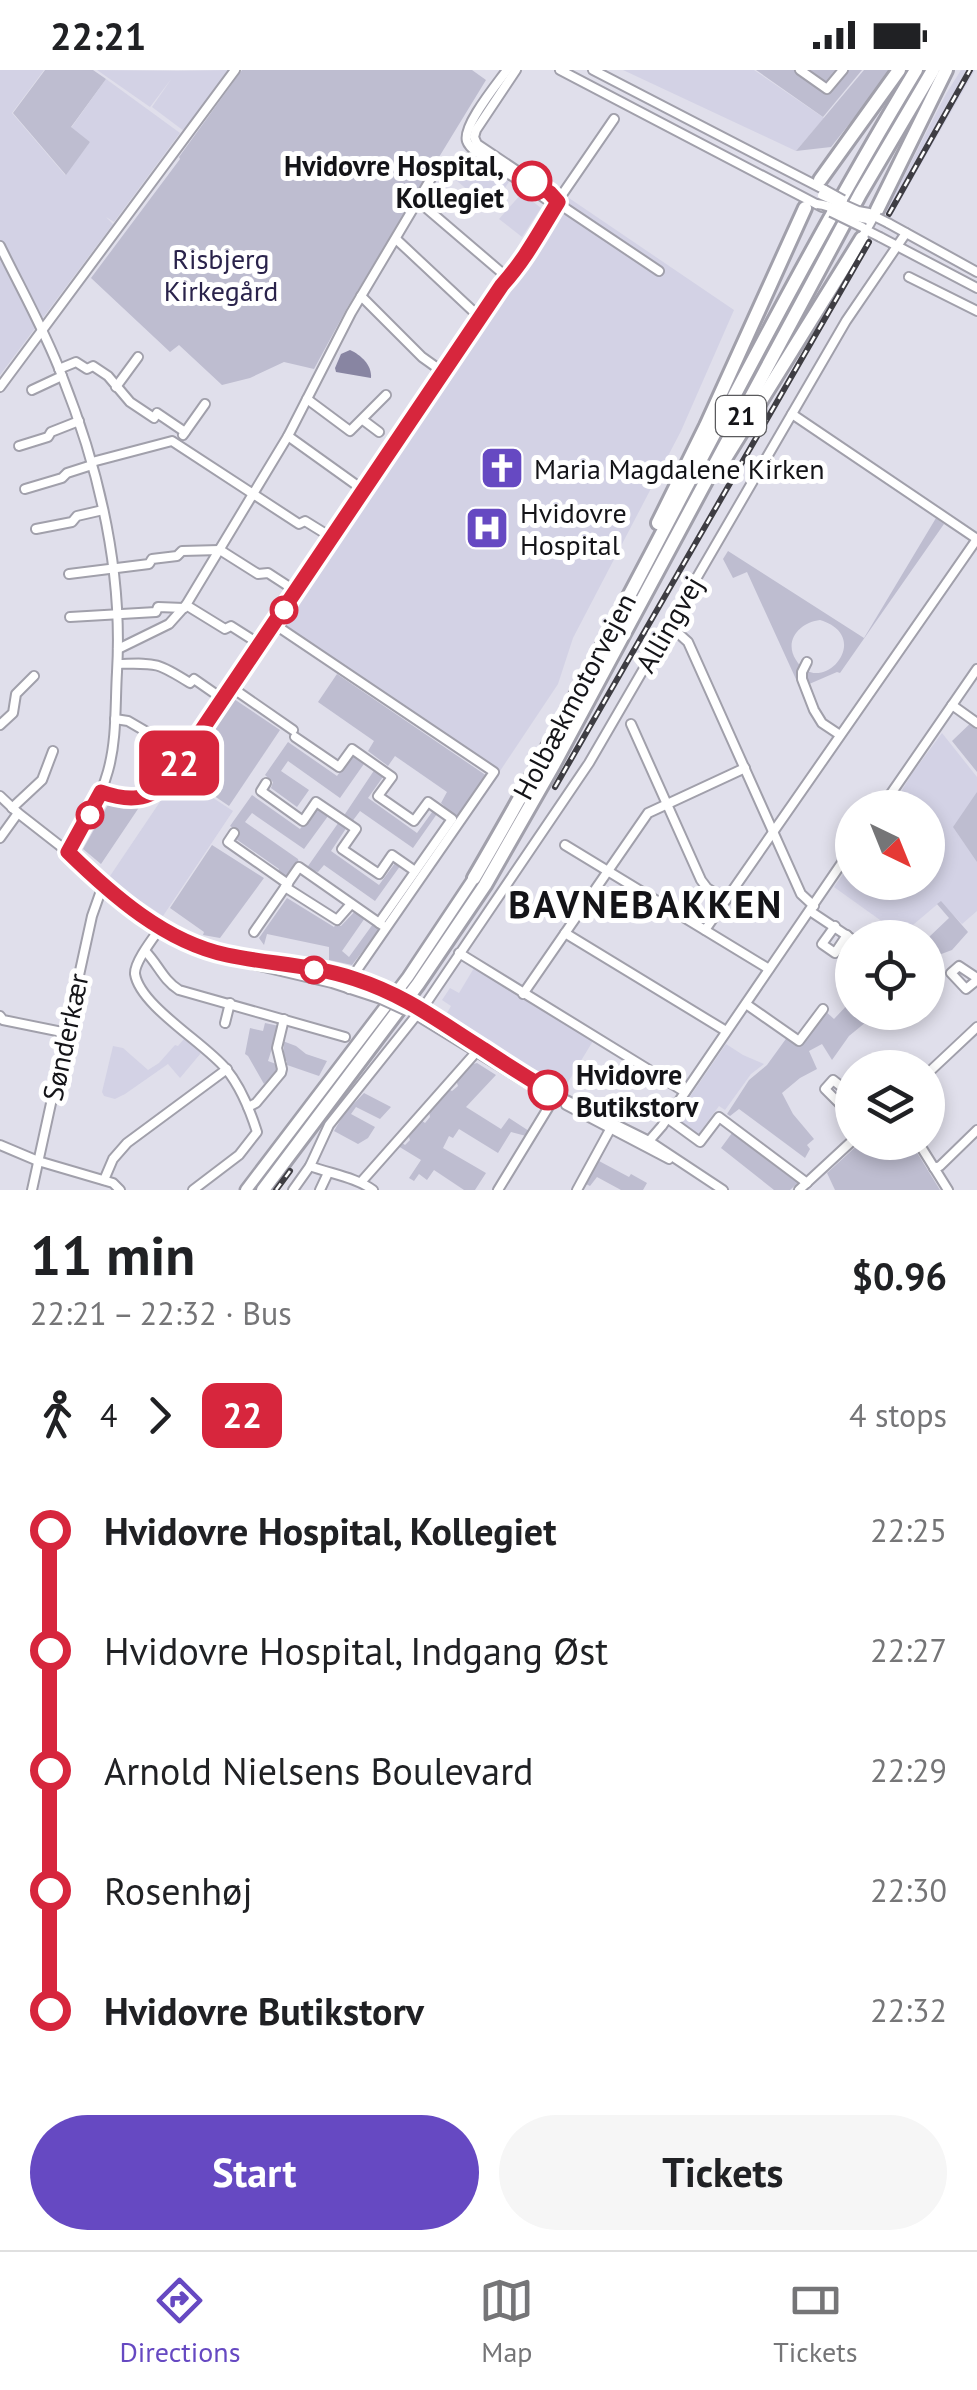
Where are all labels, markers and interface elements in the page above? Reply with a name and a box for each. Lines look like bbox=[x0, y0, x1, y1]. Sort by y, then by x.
text: 22:21 bbox=[50, 11, 146, 60]
place label: Hvidovre Hospital, Kollegiet bbox=[284, 147, 504, 216]
marker: Hvidovre Hospital, Kollegiet bbox=[513, 162, 551, 200]
park label: Risbjerg Kirkegård bbox=[164, 240, 278, 309]
road number: 21 bbox=[716, 396, 766, 436]
church icon: Maria Magdalene Kirken bbox=[479, 445, 525, 491]
place label: Maria Magdalene Kirken bbox=[534, 450, 825, 487]
place label: Hvidovre Hospital bbox=[520, 494, 627, 563]
hospital icon: Hvidovre Hospital bbox=[464, 505, 510, 551]
street label: Allingvej bbox=[627, 569, 711, 679]
street label: Holbækmotorvejen bbox=[504, 586, 644, 806]
unlabelled marker bbox=[271, 597, 297, 623]
line badge: 22 bbox=[134, 730, 224, 796]
text: 22 bbox=[159, 740, 199, 786]
north arrow bbox=[835, 790, 945, 900]
map controls bbox=[835, 790, 945, 1160]
unlabelled marker bbox=[77, 802, 103, 828]
district label: BAVNEBAKKEN bbox=[508, 879, 784, 928]
button: locate bbox=[835, 920, 945, 1030]
unlabelled marker bbox=[301, 957, 327, 983]
street label: Sønderkær bbox=[33, 969, 97, 1104]
button: layers bbox=[835, 1050, 945, 1160]
place label: Hvidovre Butikstorv bbox=[576, 1056, 699, 1125]
marker: Hvidovre Butikstorv bbox=[529, 1071, 567, 1109]
text: 11 min bbox=[30, 1219, 195, 1290]
text: $0.96 bbox=[851, 1251, 947, 1300]
text: 22:21 – 22:32 · Bus bbox=[30, 1292, 292, 1334]
icon: walk bbox=[30, 1388, 85, 1443]
icon: forward bbox=[132, 1388, 187, 1443]
text: 22 bbox=[222, 1392, 262, 1438]
text: 4 bbox=[100, 1394, 117, 1436]
text: 4 stops bbox=[849, 1394, 947, 1436]
text: Hvidovre Hospital, Kollegiet bbox=[104, 1506, 556, 1555]
text: 22:25 bbox=[870, 1509, 947, 1551]
text: Hvidovre Hospital, Indgang Øst bbox=[104, 1626, 608, 1675]
text: 22:27 bbox=[870, 1629, 947, 1671]
text: Arnold Nielsens Boulevard bbox=[104, 1746, 534, 1795]
text: 22:29 bbox=[870, 1749, 947, 1791]
text: Rosenhøj bbox=[104, 1866, 253, 1915]
text: 22:30 bbox=[870, 1869, 947, 1911]
text: Hvidovre Butikstorv bbox=[104, 1986, 424, 2035]
text: 22:32 bbox=[870, 1989, 947, 2031]
button: Start bbox=[30, 2115, 479, 2230]
button: Tickets bbox=[499, 2115, 947, 2230]
tab: Directions bbox=[119, 2273, 240, 2370]
tab: Map bbox=[479, 2273, 534, 2370]
tab: Tickets bbox=[773, 2273, 858, 2370]

